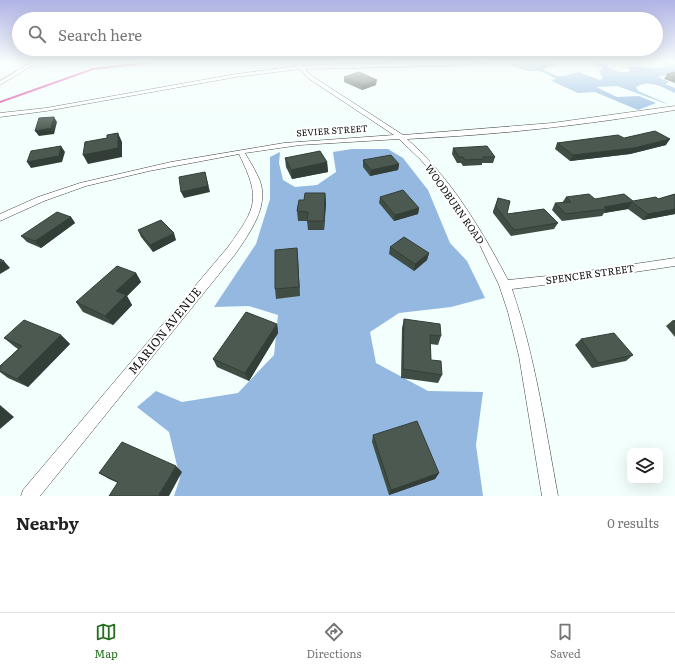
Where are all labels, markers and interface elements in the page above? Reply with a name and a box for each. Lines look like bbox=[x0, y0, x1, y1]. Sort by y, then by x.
search box bbox=[12, 12, 663, 56]
icon: search bbox=[26, 23, 48, 45]
text: Search here bbox=[58, 23, 142, 46]
street label: SEVIER STREET bbox=[296, 120, 368, 139]
street label: WOODBURN ROAD bbox=[422, 161, 489, 247]
street label: SPENCER STREET bbox=[545, 260, 635, 287]
street label: MARION AVENUE bbox=[123, 283, 205, 378]
map controls bbox=[627, 448, 663, 484]
button: layers bbox=[627, 448, 663, 484]
text: Nearby bbox=[16, 510, 79, 535]
text: 0 results bbox=[607, 513, 659, 532]
tab: Map bbox=[94, 621, 118, 661]
tab: Directions bbox=[306, 621, 361, 661]
tab: Saved bbox=[550, 621, 581, 661]

